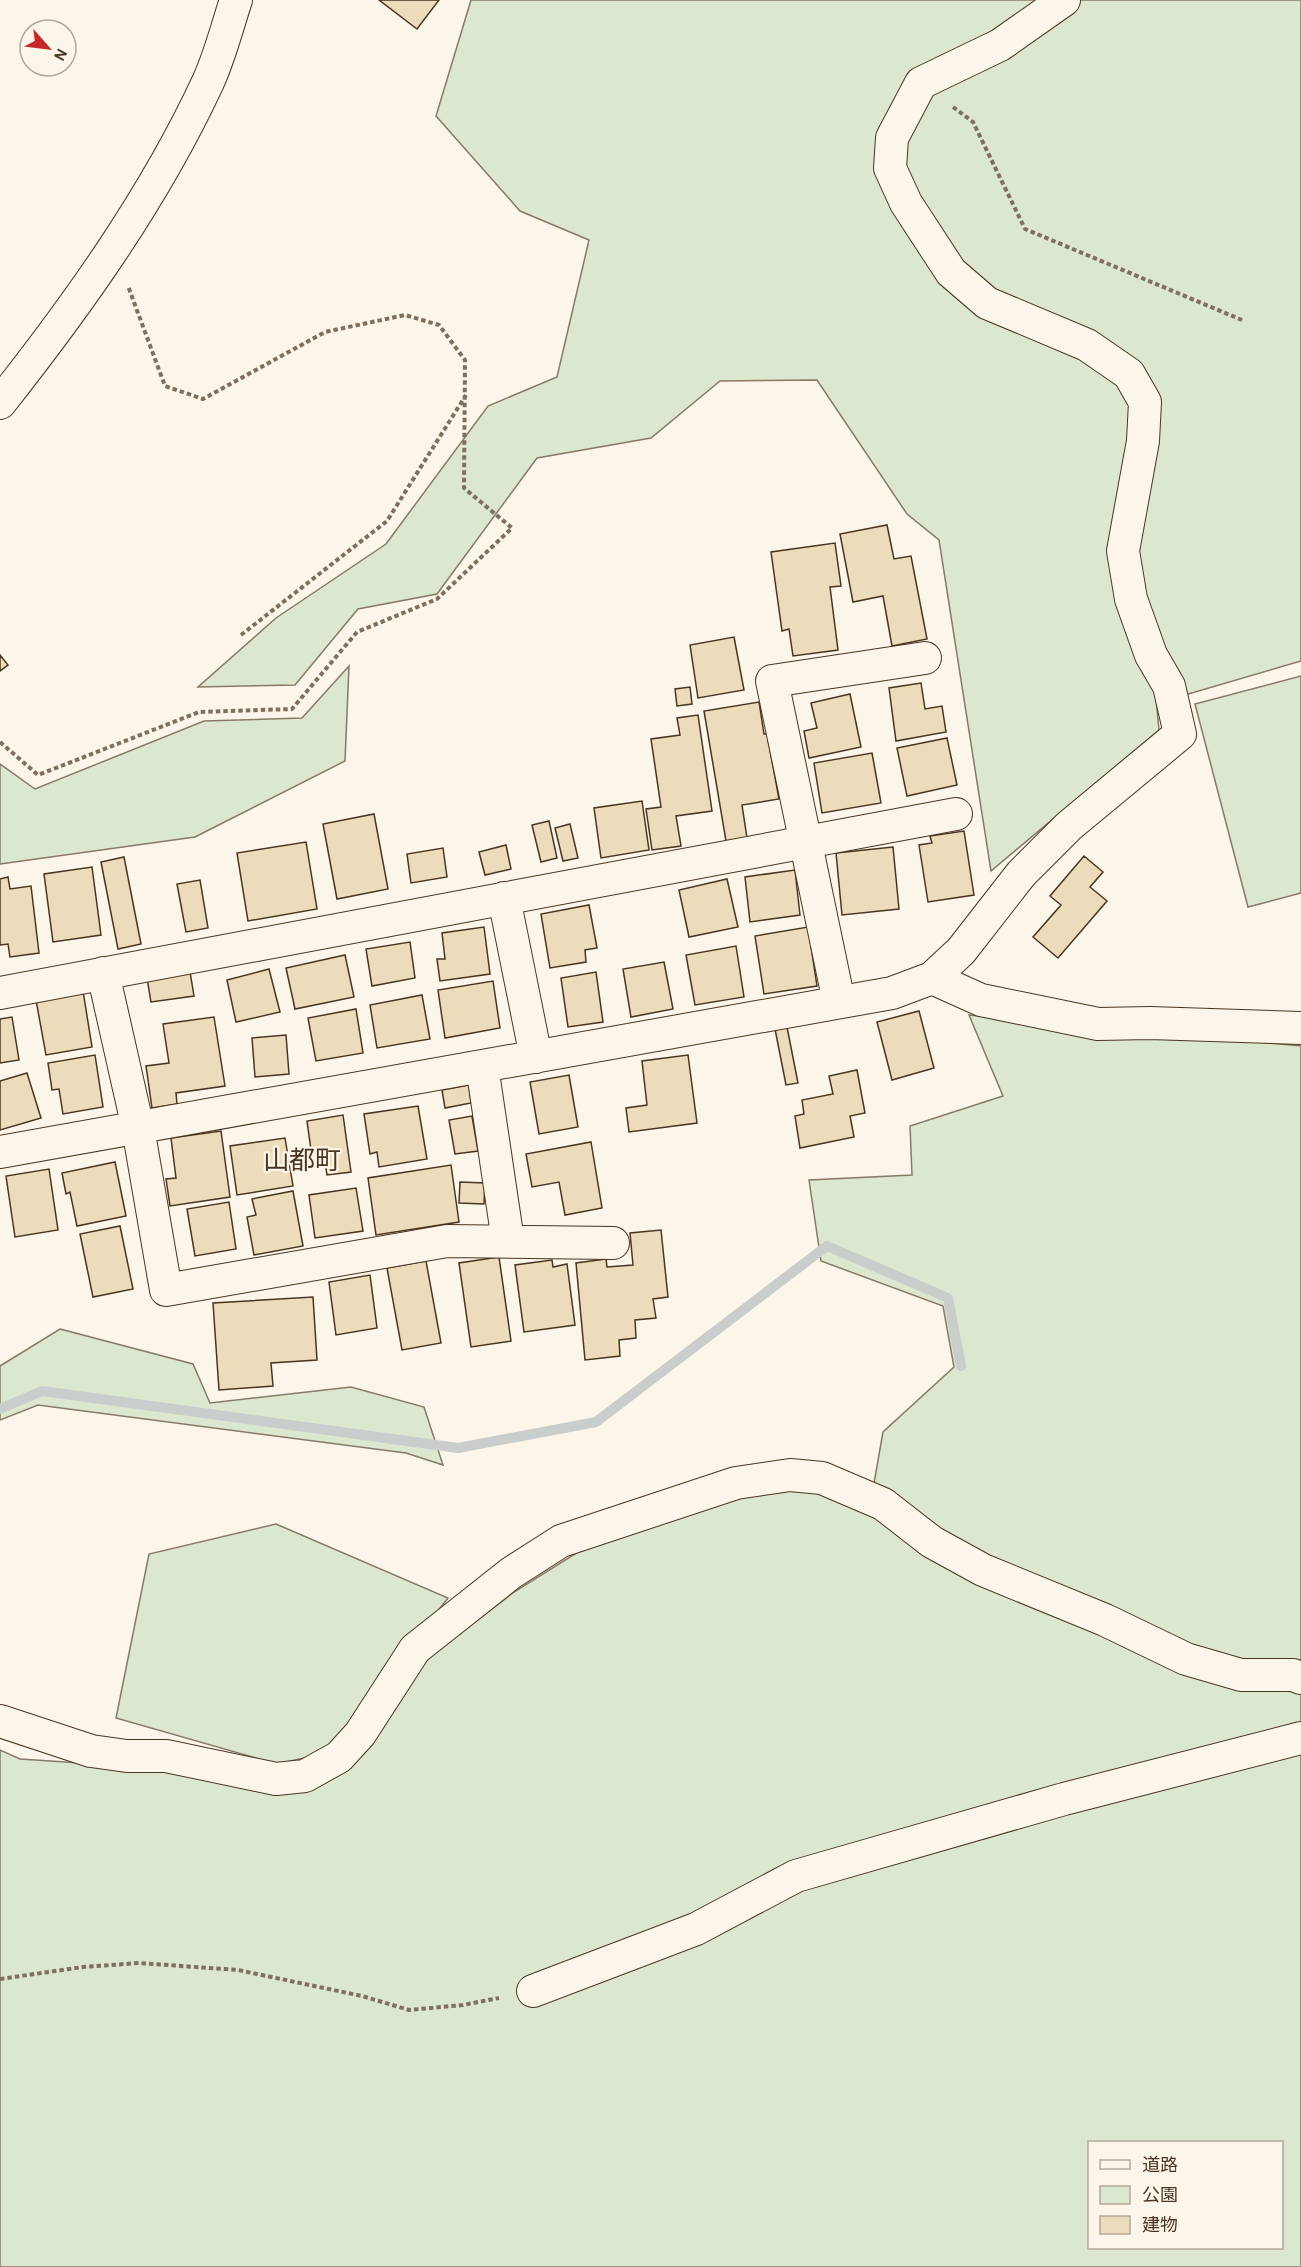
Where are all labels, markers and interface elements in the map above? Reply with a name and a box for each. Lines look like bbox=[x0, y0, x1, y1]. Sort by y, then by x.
north arrow bbox=[18, 18, 78, 78]
text: N bbox=[50, 45, 72, 64]
district label: 山都町 bbox=[263, 1145, 341, 1176]
legend bbox=[1088, 2141, 1283, 2249]
text: 道路 bbox=[1142, 2154, 1178, 2176]
text: 公園 bbox=[1142, 2184, 1178, 2206]
text: 建物 bbox=[1142, 2214, 1178, 2236]

